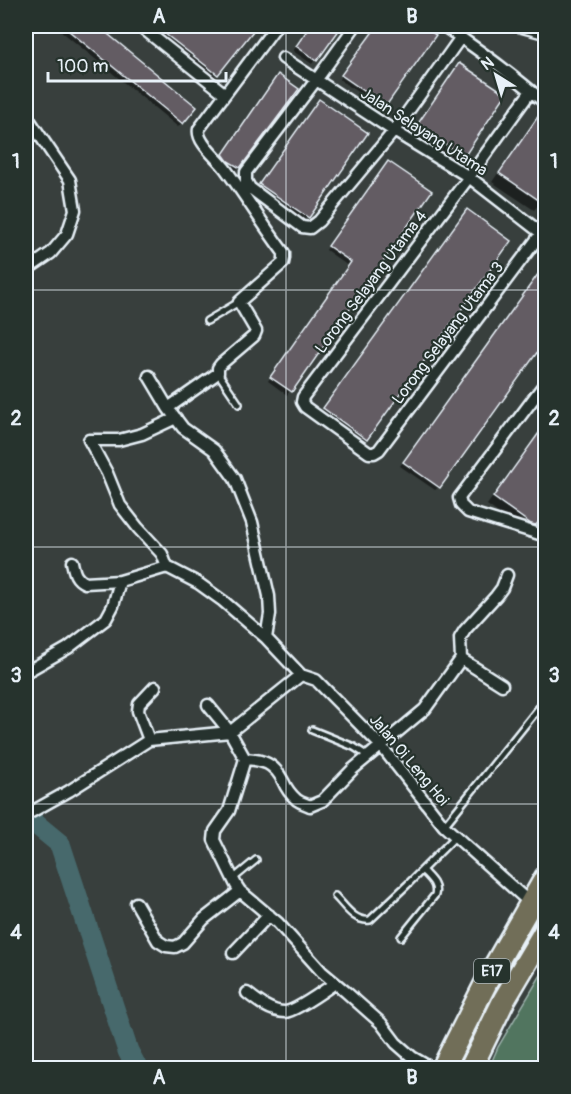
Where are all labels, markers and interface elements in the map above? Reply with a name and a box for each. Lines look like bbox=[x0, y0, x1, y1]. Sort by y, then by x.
text: A bbox=[153, 4, 166, 29]
text: B bbox=[406, 4, 418, 29]
scale bar bbox=[48, 45, 226, 83]
north arrow bbox=[466, 45, 526, 105]
text: N bbox=[477, 52, 498, 75]
text: 100 m bbox=[57, 55, 109, 78]
street label: Jalan Selayang Utama bbox=[357, 83, 491, 181]
text: 1 bbox=[12, 149, 20, 174]
text: 1 bbox=[550, 149, 558, 174]
street label: Lorong Selayang Utama 4 bbox=[311, 207, 431, 357]
street label: Lorong Selayang Utama 3 bbox=[388, 258, 508, 408]
text: 2 bbox=[10, 406, 22, 431]
text: 2 bbox=[548, 406, 560, 431]
text: 3 bbox=[10, 663, 22, 688]
text: 3 bbox=[548, 663, 560, 688]
street label: Jalan Oi Leng Hoi bbox=[365, 710, 453, 810]
text: 4 bbox=[10, 920, 22, 945]
text: 4 bbox=[548, 920, 560, 945]
road number: E17 bbox=[474, 959, 510, 983]
text: A bbox=[153, 1065, 166, 1090]
text: B bbox=[406, 1065, 418, 1090]

